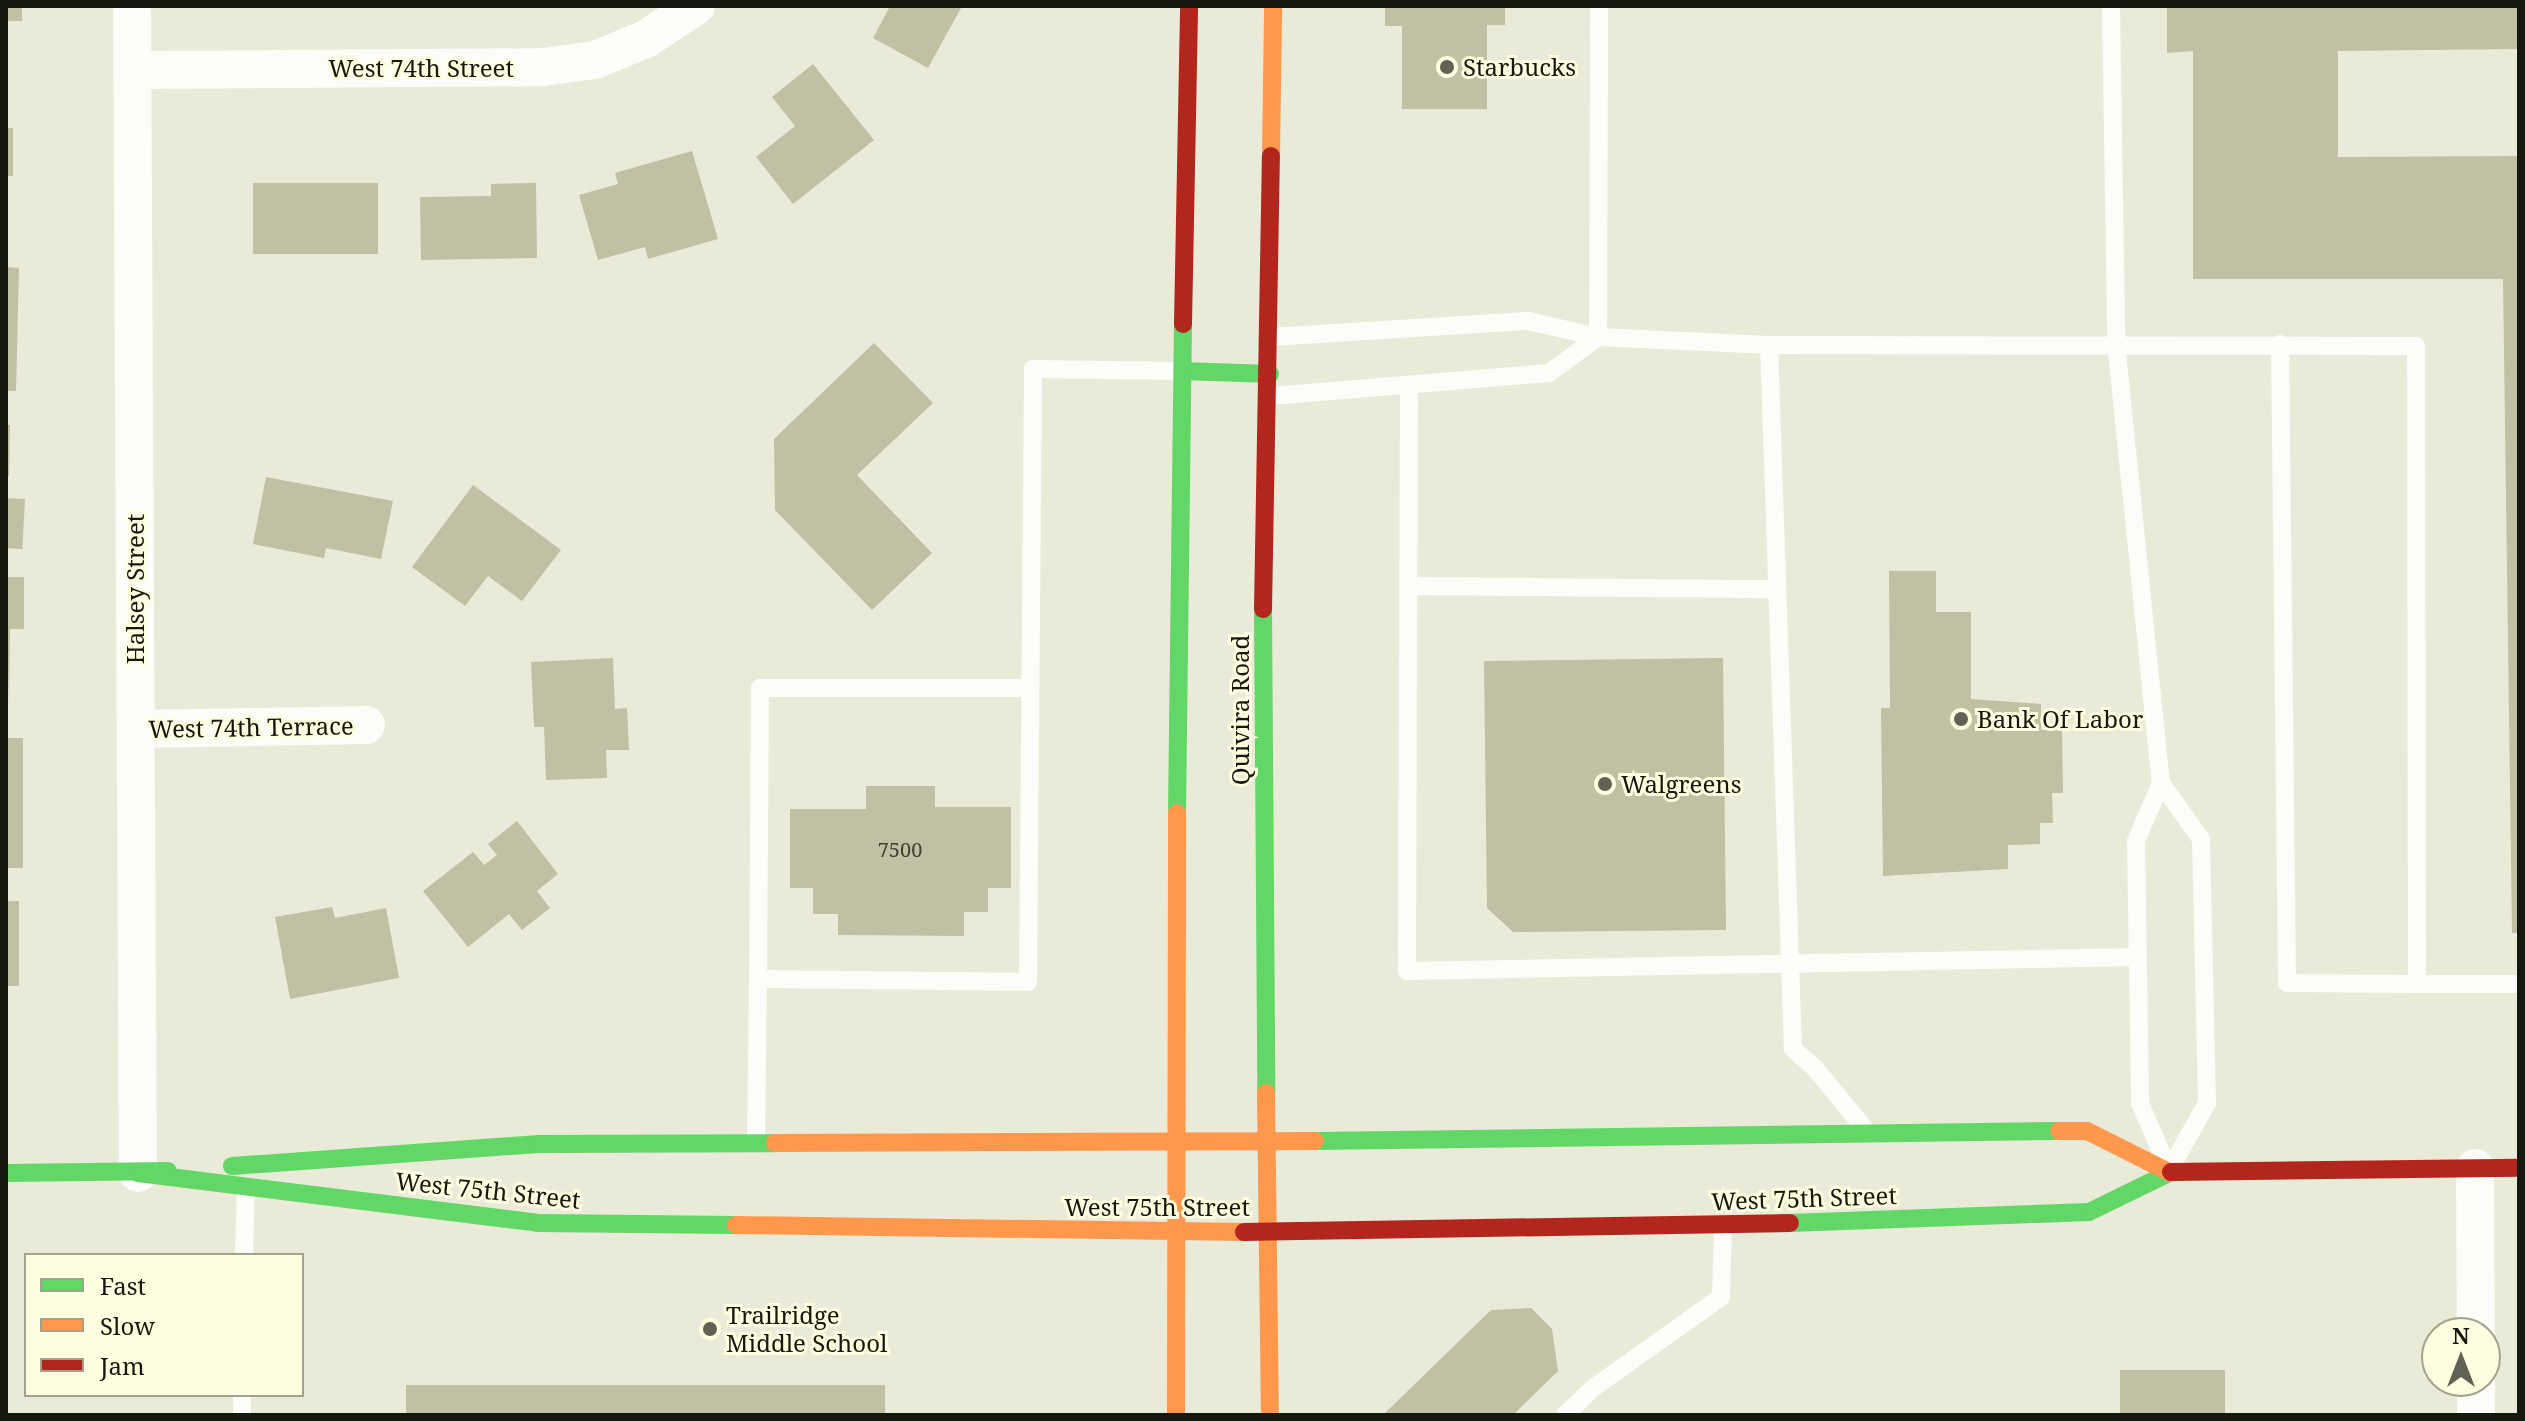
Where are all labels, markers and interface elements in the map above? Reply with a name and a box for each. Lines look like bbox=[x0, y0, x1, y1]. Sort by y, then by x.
place label: Starbucks bbox=[1463, 53, 1576, 81]
street label: West 74th Street bbox=[328, 54, 514, 82]
marker: Starbucks bbox=[1438, 58, 1456, 76]
street label: Halsey Street bbox=[121, 514, 149, 664]
street label: Quivira Road bbox=[1226, 635, 1254, 785]
place label: Bank Of Labor bbox=[1977, 705, 2143, 733]
marker: Bank Of Labor bbox=[1952, 710, 1970, 728]
street label: West 74th Terrace bbox=[148, 711, 354, 743]
place label: Walgreens bbox=[1621, 770, 1742, 798]
marker: Walgreens bbox=[1596, 775, 1614, 793]
house number: 7500 bbox=[878, 837, 922, 861]
street label: West 75th Street bbox=[394, 1166, 582, 1214]
street label: West 75th Street bbox=[1711, 1180, 1897, 1216]
street label: West 75th Street bbox=[1064, 1193, 1250, 1221]
legend bbox=[24, 1253, 304, 1397]
text: Fast bbox=[100, 1269, 146, 1302]
place label: Trailridge Middle School bbox=[726, 1301, 887, 1357]
text: Slow bbox=[100, 1309, 155, 1342]
north arrow bbox=[2421, 1317, 2501, 1397]
marker: Trailridge Middle School bbox=[701, 1320, 719, 1338]
text: N bbox=[2452, 1320, 2470, 1350]
text: Jam bbox=[100, 1349, 145, 1382]

